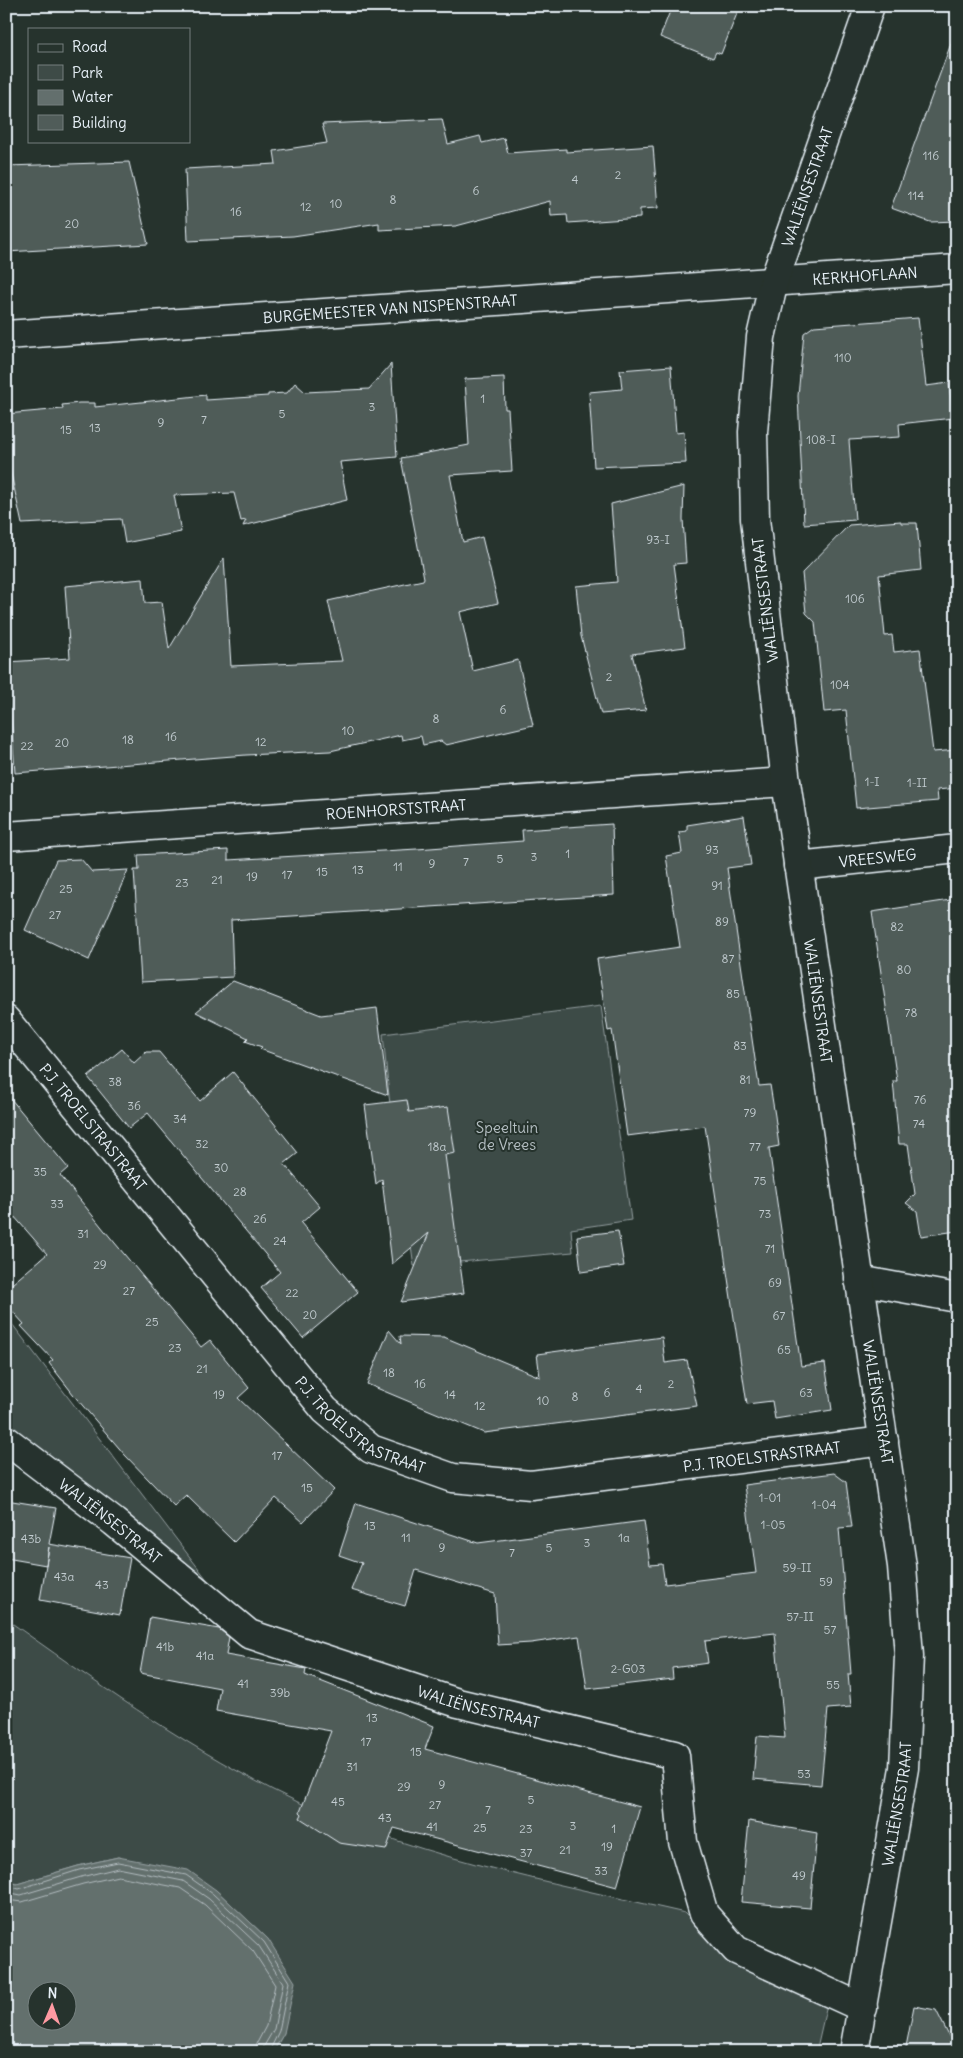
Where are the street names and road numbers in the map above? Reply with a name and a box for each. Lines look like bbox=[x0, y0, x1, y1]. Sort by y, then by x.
street label: WALIËNSESTRAAT bbox=[777, 124, 837, 249]
street label: KERKHOFLAAN bbox=[812, 262, 918, 289]
street label: BURGEMEESTER VAN NISPENSTRAAT bbox=[262, 290, 518, 327]
street label: WALIËNSESTRAAT bbox=[748, 536, 782, 664]
street label: ROENHORSTSTRAAT bbox=[325, 795, 467, 823]
street label: VREESWEG bbox=[838, 844, 917, 871]
street label: WALIËNSESTRAAT bbox=[800, 937, 836, 1065]
street label: P.J. TROELSTRASTRAAT bbox=[36, 1059, 151, 1194]
street label: WALIËNSESTRAAT bbox=[859, 1338, 897, 1466]
street label: P.J. TROELSTRASTRAAT bbox=[292, 1372, 428, 1477]
street label: P.J. TROELSTRASTRAAT bbox=[682, 1437, 842, 1475]
street label: WALIËNSESTRAAT bbox=[55, 1474, 166, 1567]
street label: WALIËNSESTRAAT bbox=[415, 1681, 542, 1732]
street label: WALIËNSESTRAAT bbox=[877, 1741, 915, 1868]

